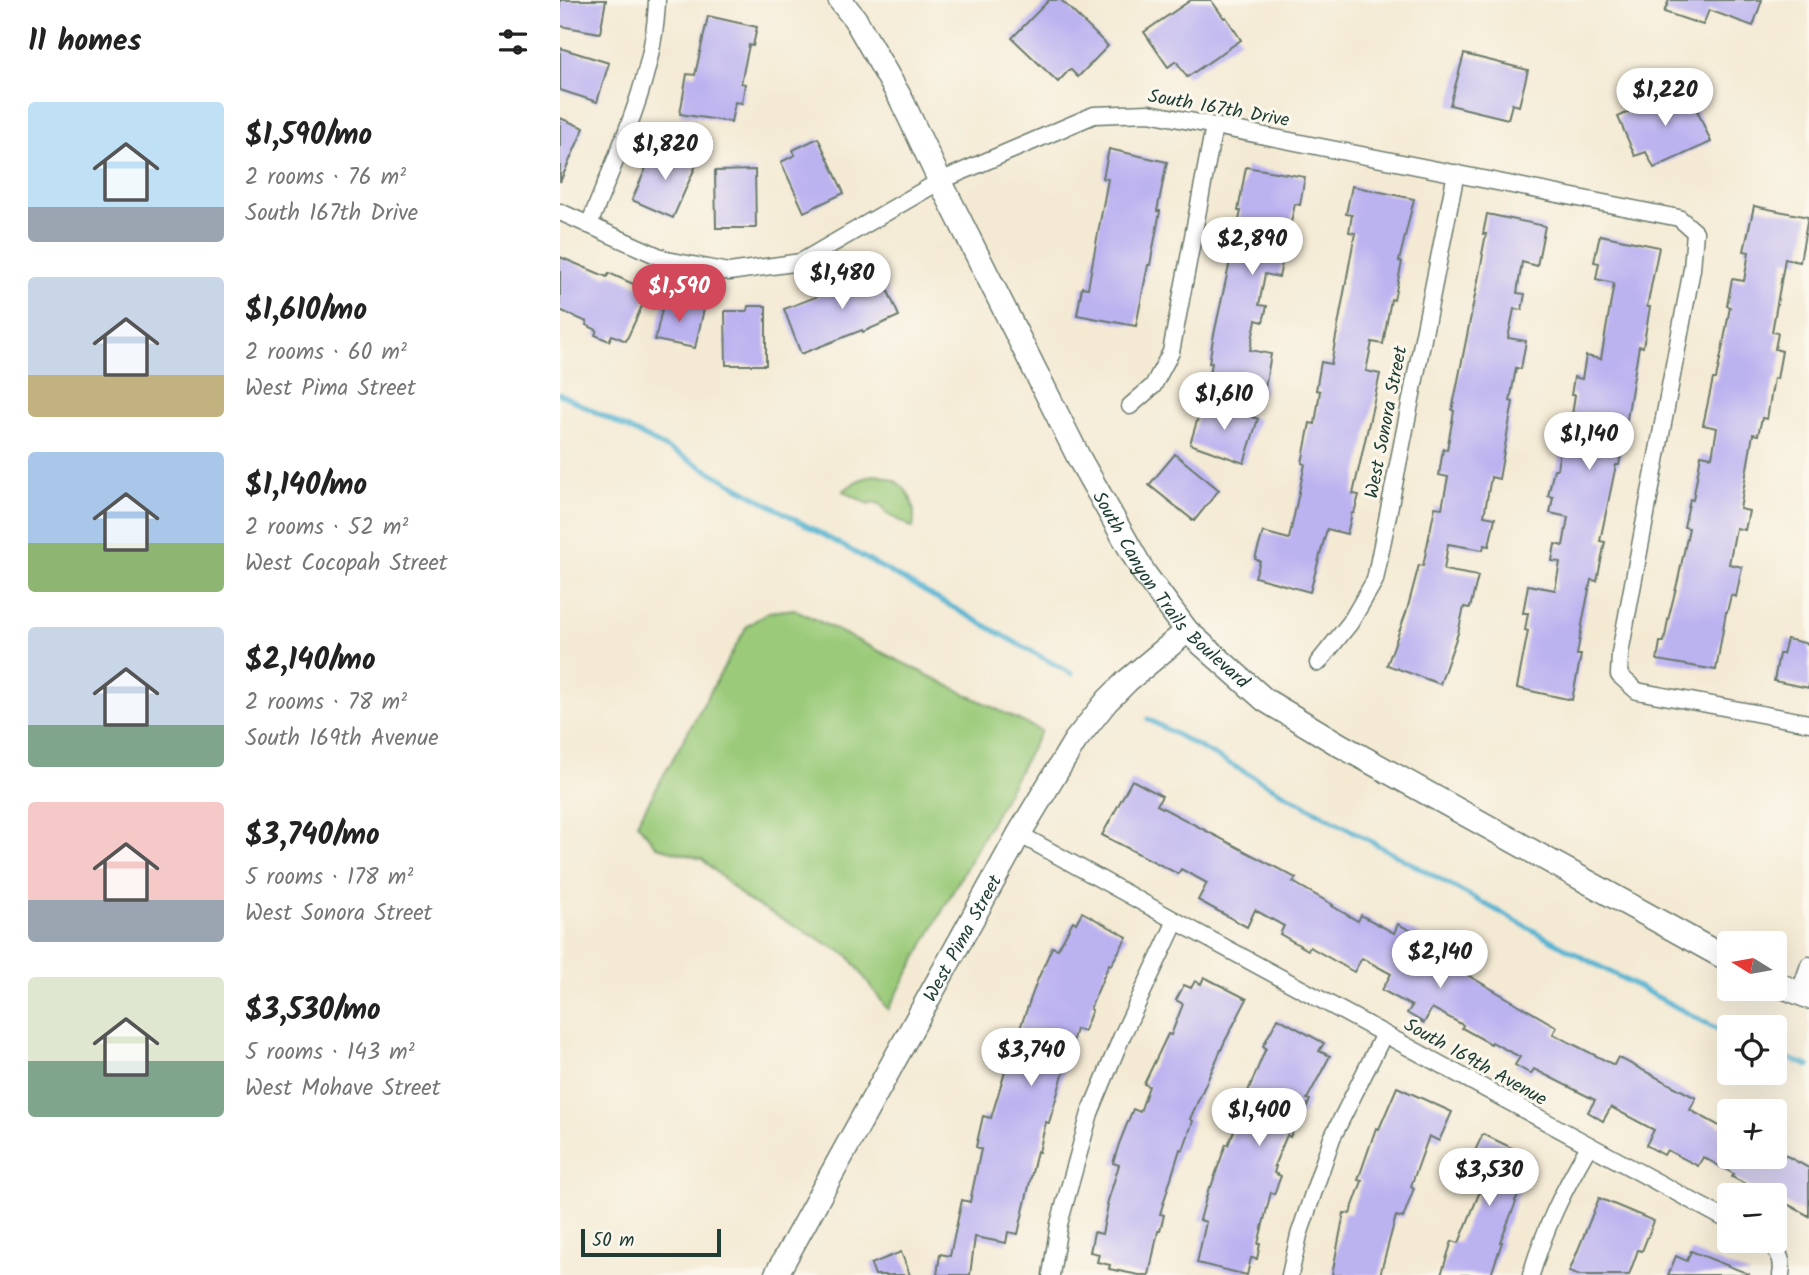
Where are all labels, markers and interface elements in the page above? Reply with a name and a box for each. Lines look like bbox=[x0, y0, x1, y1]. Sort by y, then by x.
text: 11 homes bbox=[28, 18, 141, 66]
icon: filters bbox=[494, 23, 532, 61]
pin: $1,220 bbox=[1608, 68, 1722, 128]
text: $1,220 bbox=[1632, 73, 1698, 109]
street label: South 167th Drive bbox=[1146, 82, 1292, 136]
text: $1,590/mo bbox=[245, 112, 372, 160]
pin: $1,820 bbox=[608, 122, 722, 182]
text: $1,820 bbox=[632, 127, 698, 163]
icon: home bbox=[84, 130, 168, 214]
text: 2 rooms · 76 m² bbox=[245, 160, 406, 196]
text: South 167th Drive bbox=[245, 196, 418, 232]
pin: $2,890 bbox=[1195, 218, 1309, 277]
text: $2,890 bbox=[1217, 222, 1287, 258]
pin: $1,480 bbox=[785, 252, 899, 311]
text: $1,480 bbox=[810, 256, 874, 292]
pin: $1,590 bbox=[622, 264, 736, 324]
text: $1,590 bbox=[648, 269, 710, 305]
text: $1,610/mo bbox=[245, 287, 367, 335]
icon: home bbox=[84, 305, 168, 389]
text: 2 rooms · 60 m² bbox=[245, 335, 407, 371]
street label: West Sonora Street bbox=[1357, 343, 1417, 501]
text: West Pima Street bbox=[245, 371, 416, 407]
pin: $1,610 bbox=[1167, 372, 1281, 432]
text: $1,610 bbox=[1195, 377, 1253, 413]
pin: $1,140 bbox=[1532, 412, 1646, 472]
text: $1,140 bbox=[1560, 417, 1618, 453]
text: $1,140/mo bbox=[245, 462, 367, 510]
icon: home bbox=[84, 480, 168, 564]
street label: South Canyon Trails Boulevard bbox=[1083, 486, 1256, 697]
text: 2 rooms · 52 m² bbox=[245, 510, 408, 546]
text: West Cocopah Street bbox=[245, 546, 448, 582]
text: $2,140/mo bbox=[245, 637, 376, 685]
icon: home bbox=[84, 655, 168, 739]
text: 2 rooms · 78 m² bbox=[245, 685, 407, 721]
text: South 169th Avenue bbox=[245, 721, 439, 757]
text: $3,740/mo bbox=[245, 812, 380, 860]
icon: home bbox=[84, 830, 168, 914]
text: 5 rooms · 178 m² bbox=[245, 860, 413, 896]
street label: West Pima Street bbox=[916, 869, 1011, 1008]
text: West Sonora Street bbox=[245, 896, 433, 932]
pin: $2,140 bbox=[1383, 930, 1497, 990]
north arrow bbox=[1717, 931, 1787, 1001]
map controls bbox=[1717, 931, 1787, 1253]
text: $2,140 bbox=[1408, 935, 1472, 971]
text: $3,530/mo bbox=[245, 987, 381, 1035]
icon: home bbox=[84, 1005, 168, 1089]
street label: South 169th Avenue bbox=[1398, 1011, 1553, 1115]
button: locate bbox=[1717, 1015, 1787, 1085]
pin: $3,740 bbox=[974, 1028, 1088, 1088]
text: $3,740 bbox=[997, 1033, 1065, 1069]
text: 5 rooms · 143 m² bbox=[245, 1035, 415, 1071]
text: West Mohave Street bbox=[245, 1071, 441, 1107]
pin: $1,400 bbox=[1202, 1088, 1316, 1148]
text: $1,400 bbox=[1228, 1093, 1290, 1129]
button: + bbox=[1717, 1099, 1787, 1169]
pin: $3,530 bbox=[1432, 1148, 1546, 1208]
text: $3,530 bbox=[1455, 1153, 1523, 1189]
button: − bbox=[1717, 1183, 1787, 1253]
scale bar bbox=[581, 1226, 721, 1258]
text: 50 m bbox=[592, 1226, 634, 1256]

